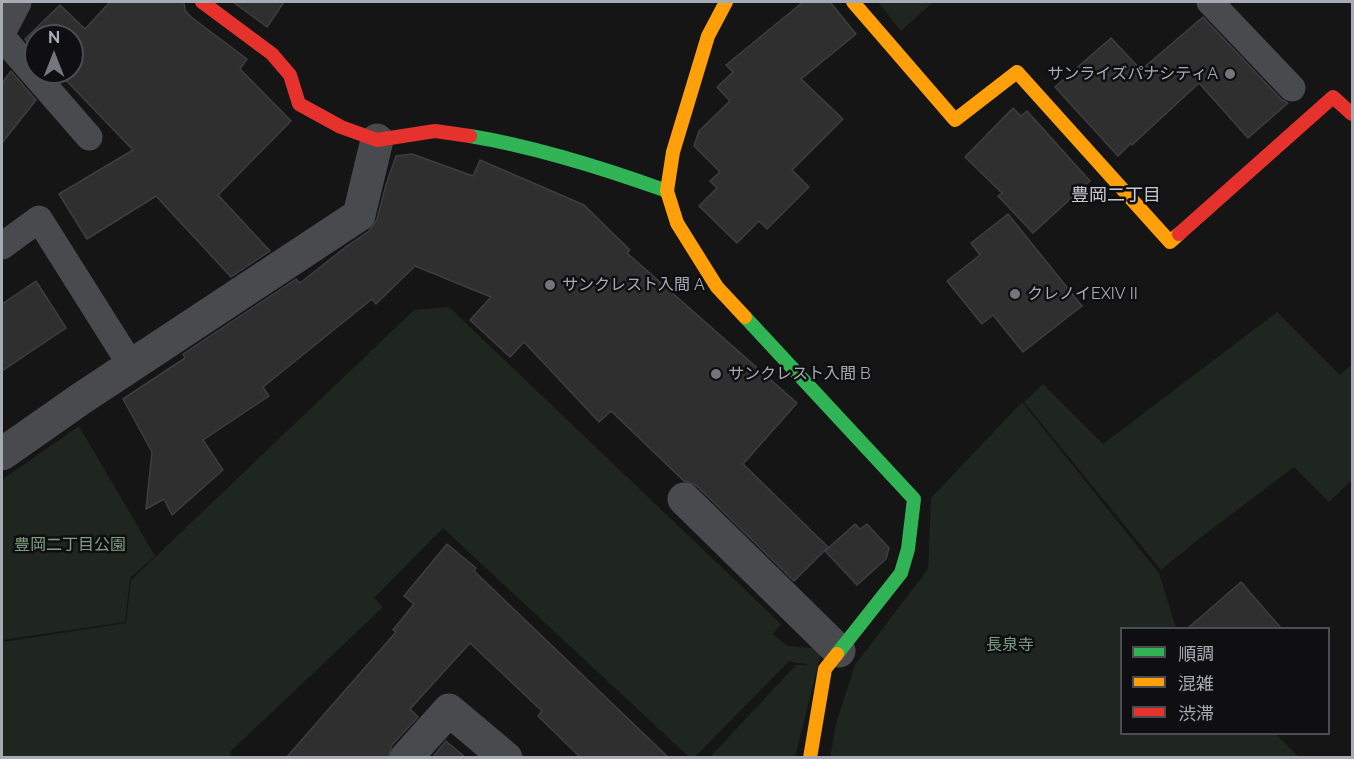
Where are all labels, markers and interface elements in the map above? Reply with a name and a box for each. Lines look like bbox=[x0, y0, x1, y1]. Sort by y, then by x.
north arrow bbox=[24, 24, 84, 84]
text: N bbox=[48, 28, 60, 47]
place label: サンライズパナシティA bbox=[1047, 64, 1218, 84]
marker: サンライズパナシティA bbox=[1223, 67, 1237, 81]
district label: 豊岡二丁目 bbox=[1071, 185, 1161, 207]
place label: サンクレスト入間 A bbox=[562, 275, 705, 295]
marker: サンクレスト入間 A bbox=[543, 278, 557, 292]
place label: クレノイEXIV II bbox=[1027, 284, 1138, 304]
marker: クレノイEXIV II bbox=[1008, 287, 1022, 301]
place label: サンクレスト入間 B bbox=[728, 364, 871, 384]
marker: サンクレスト入間 B bbox=[709, 367, 723, 381]
park label: 豊岡二丁目公園 bbox=[14, 535, 126, 555]
legend bbox=[1120, 627, 1330, 735]
park label: 長泉寺 bbox=[986, 635, 1034, 655]
text: 順調 bbox=[1178, 643, 1214, 664]
text: 混雑 bbox=[1178, 673, 1214, 694]
text: 渋滞 bbox=[1178, 703, 1214, 724]

